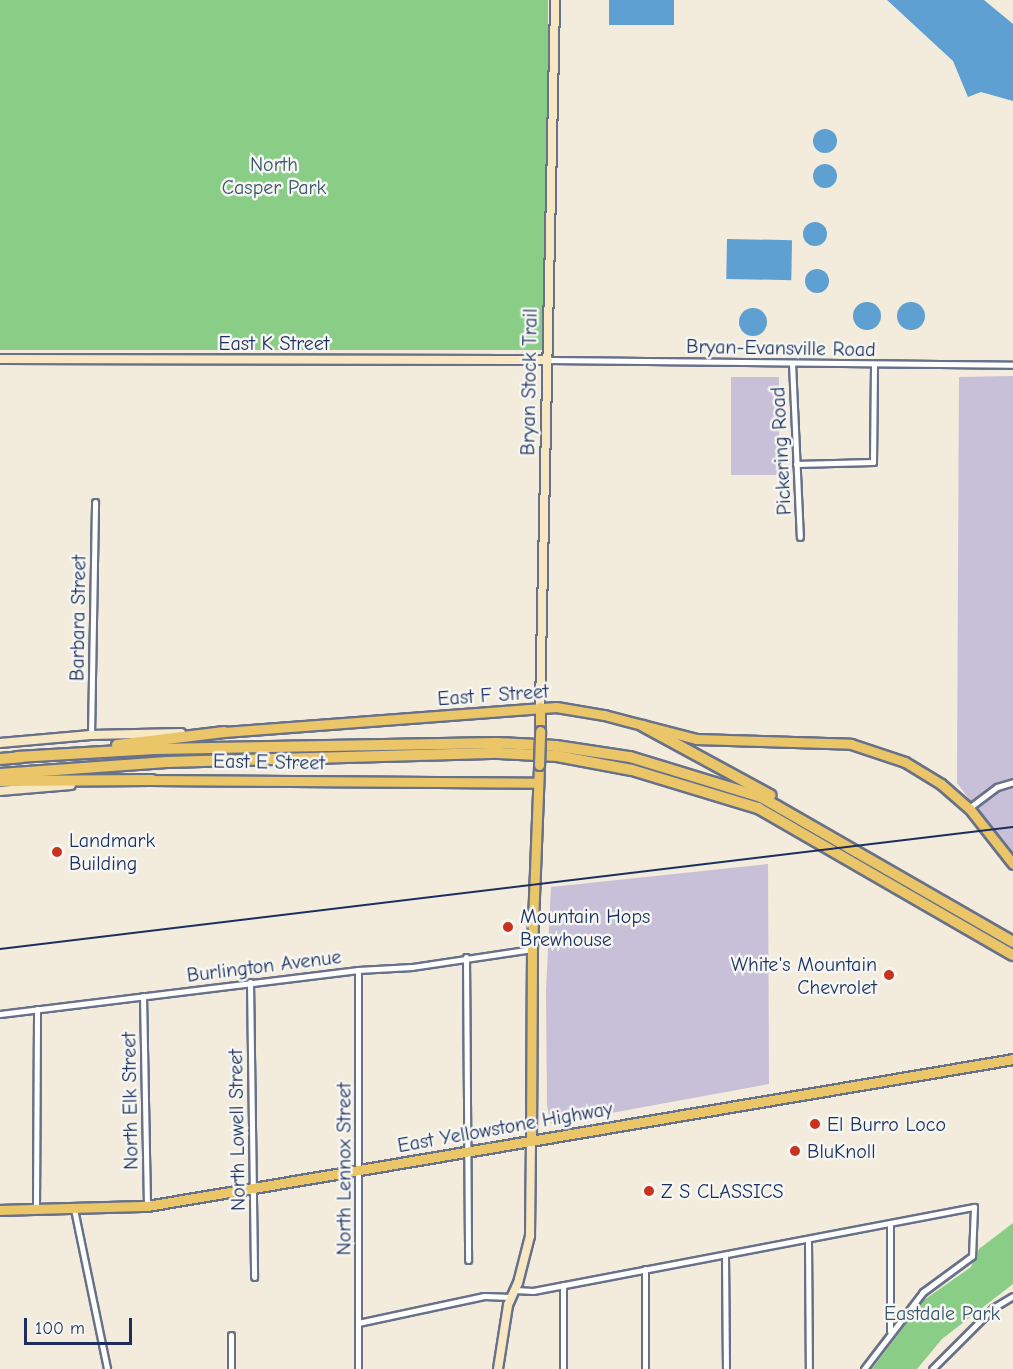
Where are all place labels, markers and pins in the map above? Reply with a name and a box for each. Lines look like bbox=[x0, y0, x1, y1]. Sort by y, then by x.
place label: Landmark Building bbox=[69, 828, 155, 875]
marker: Landmark Building bbox=[50, 845, 64, 859]
place label: Mountain Hops Brewhouse bbox=[520, 904, 650, 951]
marker: Mountain Hops Brewhouse bbox=[501, 920, 515, 934]
place label: White's Mountain Chevrolet bbox=[731, 952, 877, 999]
marker: White's Mountain Chevrolet bbox=[882, 968, 896, 982]
place label: El Burro Loco bbox=[827, 1112, 946, 1136]
marker: El Burro Loco bbox=[808, 1117, 822, 1131]
place label: BluKnoll bbox=[807, 1139, 876, 1163]
marker: BluKnoll bbox=[788, 1144, 802, 1158]
place label: Z S CLASSICS bbox=[661, 1179, 784, 1203]
marker: Z S CLASSICS bbox=[642, 1184, 656, 1198]

